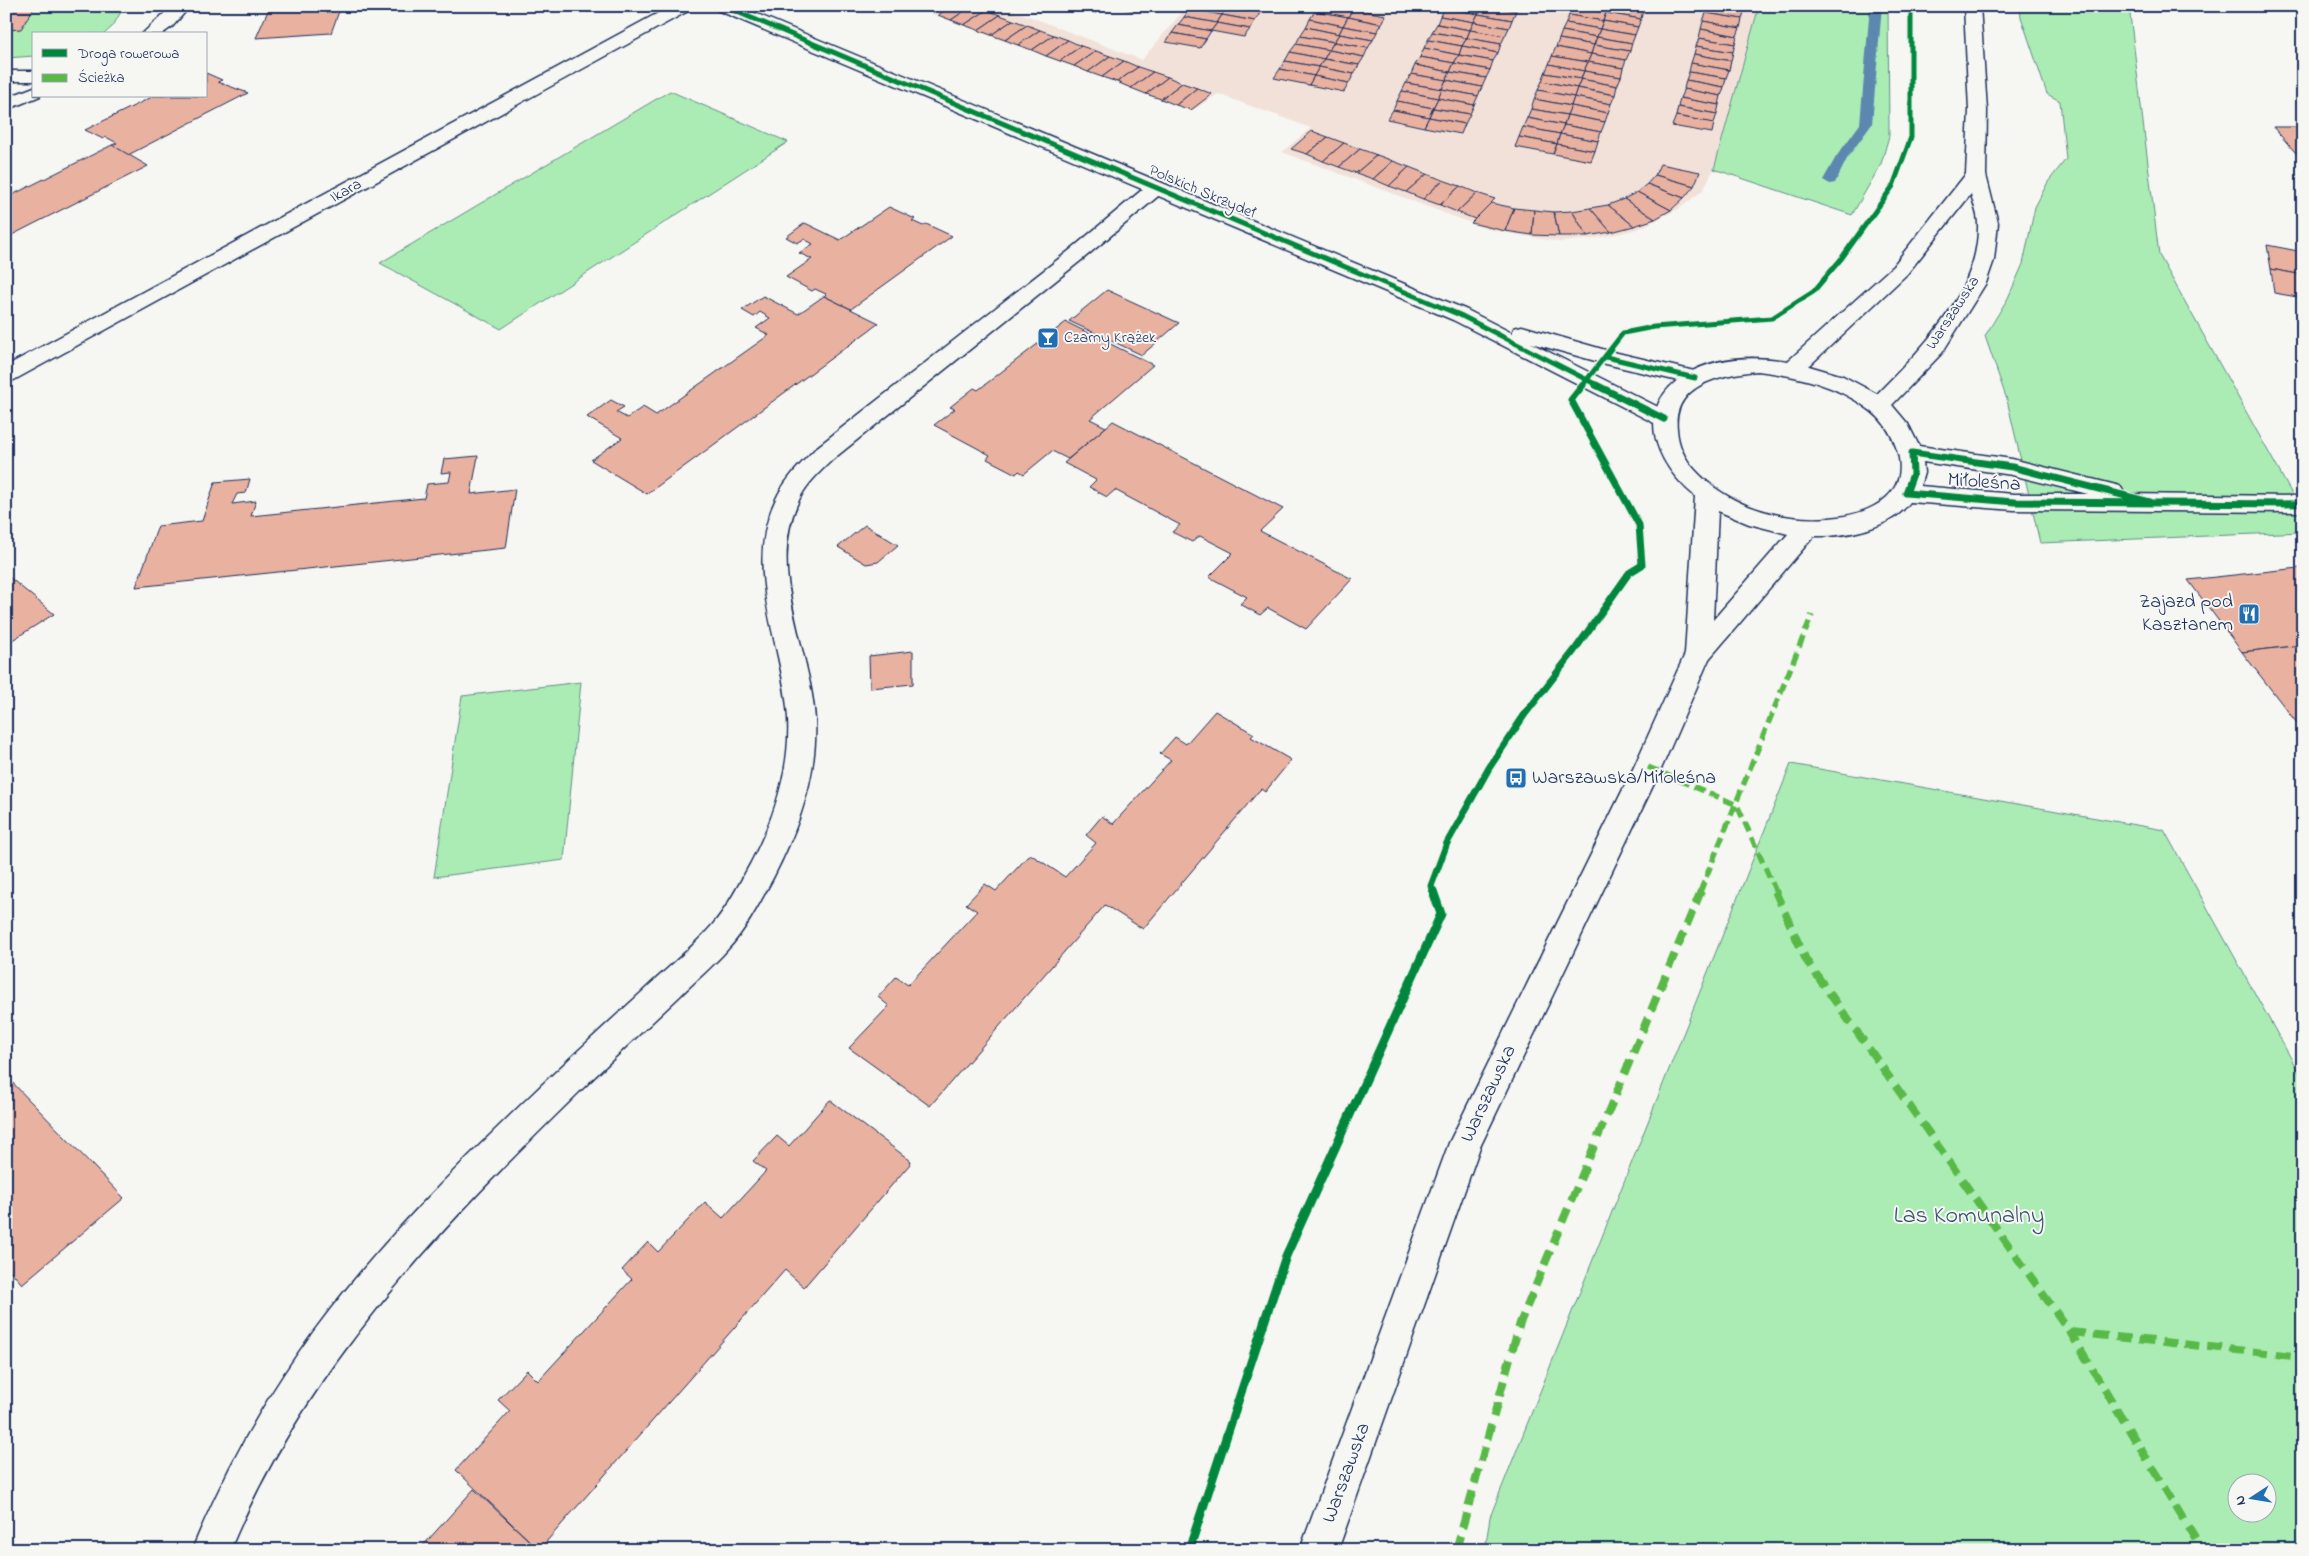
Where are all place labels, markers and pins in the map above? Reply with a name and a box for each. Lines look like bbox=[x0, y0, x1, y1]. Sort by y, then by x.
bar icon: Czarny Krążek bbox=[1036, 326, 1060, 350]
place label: Czarny Krążek bbox=[1064, 326, 1157, 350]
place label: Zajazd pod Kasztanem bbox=[2139, 588, 2233, 640]
restaurant icon: Zajazd pod Kasztanem bbox=[2237, 602, 2261, 626]
place label: Warszawska/Miłoleśna bbox=[1532, 764, 1716, 793]
bus stop icon: Warszawska/Miłoleśna bbox=[1504, 766, 1528, 790]

